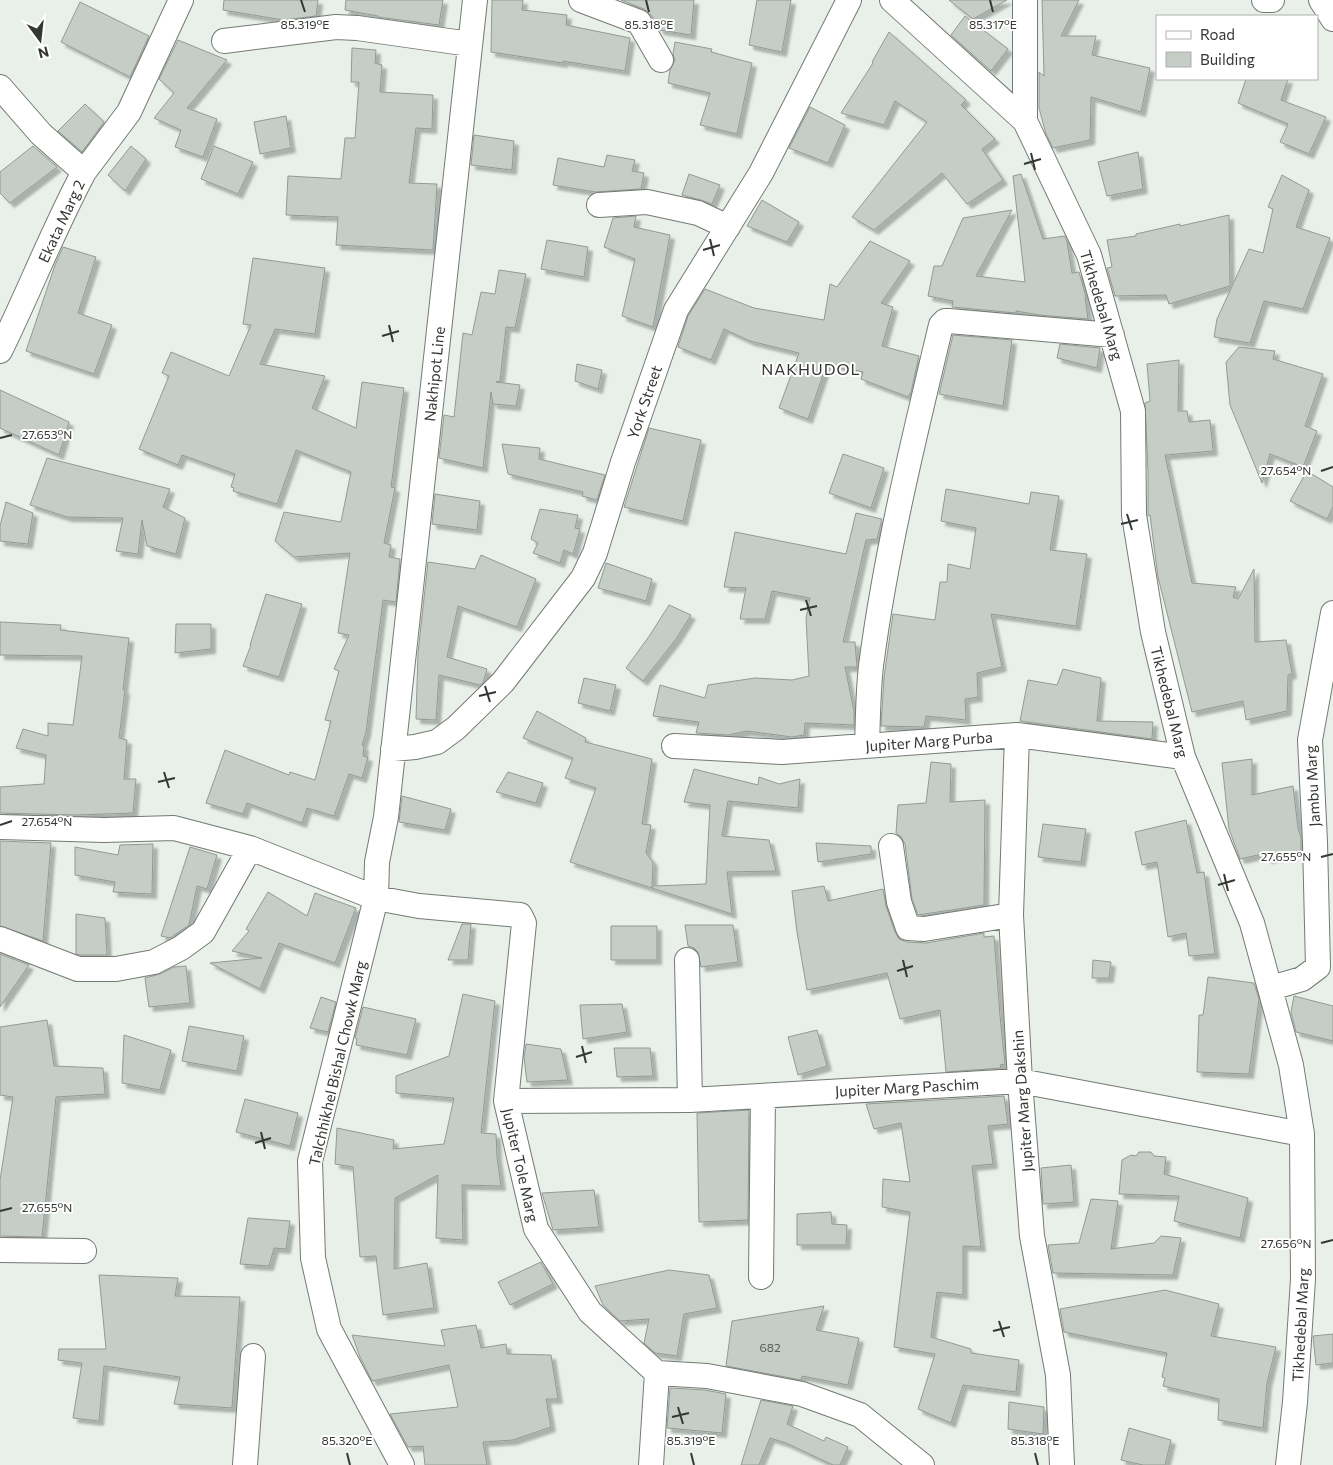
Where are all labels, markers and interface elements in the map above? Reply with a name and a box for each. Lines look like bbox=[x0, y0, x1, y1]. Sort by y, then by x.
north arrow bbox=[15, 15, 65, 65]
legend bbox=[1156, 15, 1318, 80]
text: 85.319°E bbox=[281, 17, 329, 31]
text: 85.318°E bbox=[625, 17, 673, 31]
text: 85.317°E bbox=[969, 17, 1017, 31]
text: Road bbox=[1200, 25, 1235, 43]
text: N bbox=[36, 43, 51, 63]
text: Building bbox=[1200, 50, 1255, 68]
street label: Ekata Marg 2 bbox=[34, 177, 88, 265]
street label: Tikhedebal Marg bbox=[1077, 248, 1127, 362]
street label: Nakhipot Line bbox=[420, 326, 448, 422]
district label: NAKHUDOL bbox=[761, 359, 861, 378]
street label: York Street bbox=[623, 363, 665, 441]
text: 27.653°N bbox=[22, 427, 72, 441]
text: 27.654°N bbox=[1261, 463, 1311, 477]
street label: Tikhedebal Marg bbox=[1147, 644, 1193, 760]
street label: Jupiter Marg Purba bbox=[865, 728, 993, 754]
street label: Jambu Marg bbox=[1301, 745, 1323, 827]
text: 27.654°N bbox=[22, 814, 72, 828]
text: 27.655°N bbox=[1261, 849, 1311, 863]
street label: Talchhikhel Bishal Chowk Marg bbox=[305, 959, 369, 1167]
street label: Jupiter Marg Dakshin bbox=[1008, 1029, 1036, 1173]
street label: Jupiter Marg Paschim bbox=[834, 1074, 980, 1100]
street label: Jupiter Tole Marg bbox=[499, 1106, 543, 1224]
text: 27.655°N bbox=[22, 1200, 72, 1214]
text: 27.656°N bbox=[1261, 1236, 1311, 1250]
street label: Tikhedebal Marg bbox=[1288, 1267, 1312, 1383]
house number: 682 bbox=[759, 1340, 781, 1354]
text: 85.320°E bbox=[322, 1433, 372, 1447]
text: 85.319°E bbox=[667, 1433, 715, 1447]
text: 85.318°E bbox=[1011, 1433, 1059, 1447]

